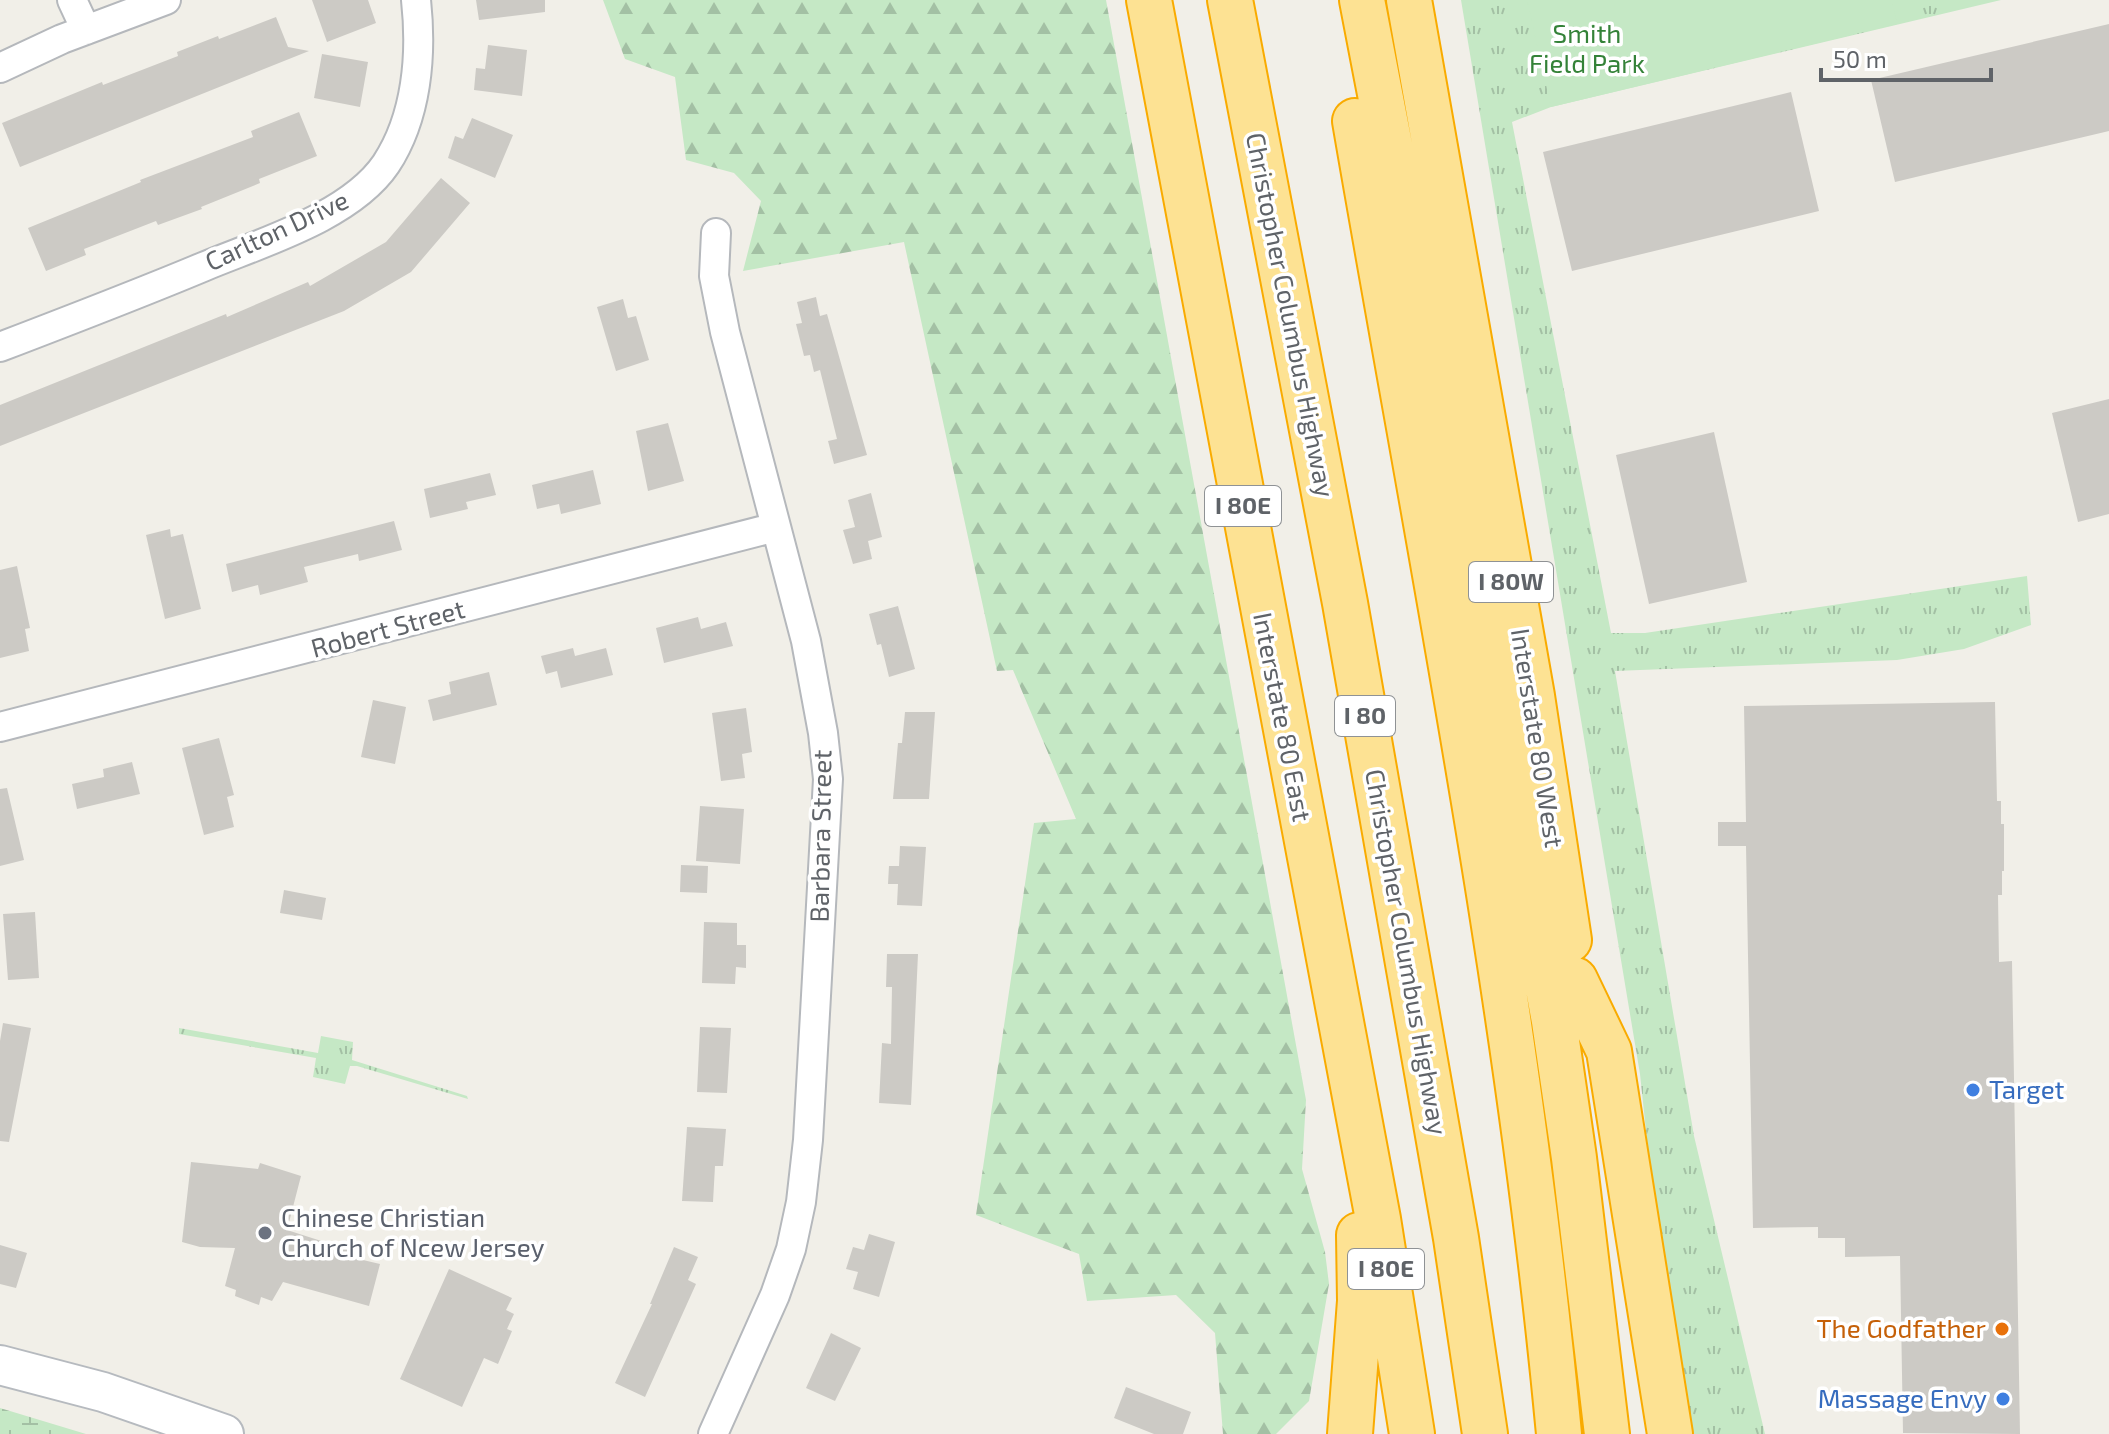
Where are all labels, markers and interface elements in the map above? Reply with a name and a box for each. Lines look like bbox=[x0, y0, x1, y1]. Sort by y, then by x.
park label: Smith Field Park bbox=[1529, 17, 1645, 78]
scale bar bbox=[1821, 32, 1991, 82]
text: 50 m bbox=[1833, 44, 1887, 73]
street label: Christopher Columbus Highway bbox=[1241, 130, 1342, 500]
street label: Carlton Drive bbox=[200, 183, 353, 276]
road number: I 80E bbox=[1205, 486, 1281, 526]
road number: I 80W bbox=[1469, 562, 1553, 602]
street label: Robert Street bbox=[307, 592, 468, 663]
street label: Interstate 80 East bbox=[1248, 609, 1319, 824]
street label: Interstate 80 West bbox=[1506, 626, 1571, 850]
road number: I 80 bbox=[1335, 696, 1395, 736]
street label: Barbara Street bbox=[802, 749, 837, 923]
street label: Christopher Columbus Highway bbox=[1360, 766, 1455, 1137]
place label: Target bbox=[1989, 1073, 2065, 1104]
marker: Target bbox=[1964, 1081, 1982, 1099]
place label: Chinese Christian Church of Ncew Jersey bbox=[281, 1201, 545, 1262]
marker: Chinese Christian Church of Ncew Jersey bbox=[256, 1224, 274, 1242]
road number: I 80E bbox=[1348, 1249, 1424, 1289]
place label: The Godfather bbox=[1816, 1312, 1986, 1343]
marker: The Godfather bbox=[1993, 1320, 2011, 1338]
place label: Massage Envy bbox=[1818, 1382, 1987, 1413]
marker: Massage Envy bbox=[1994, 1390, 2012, 1408]

